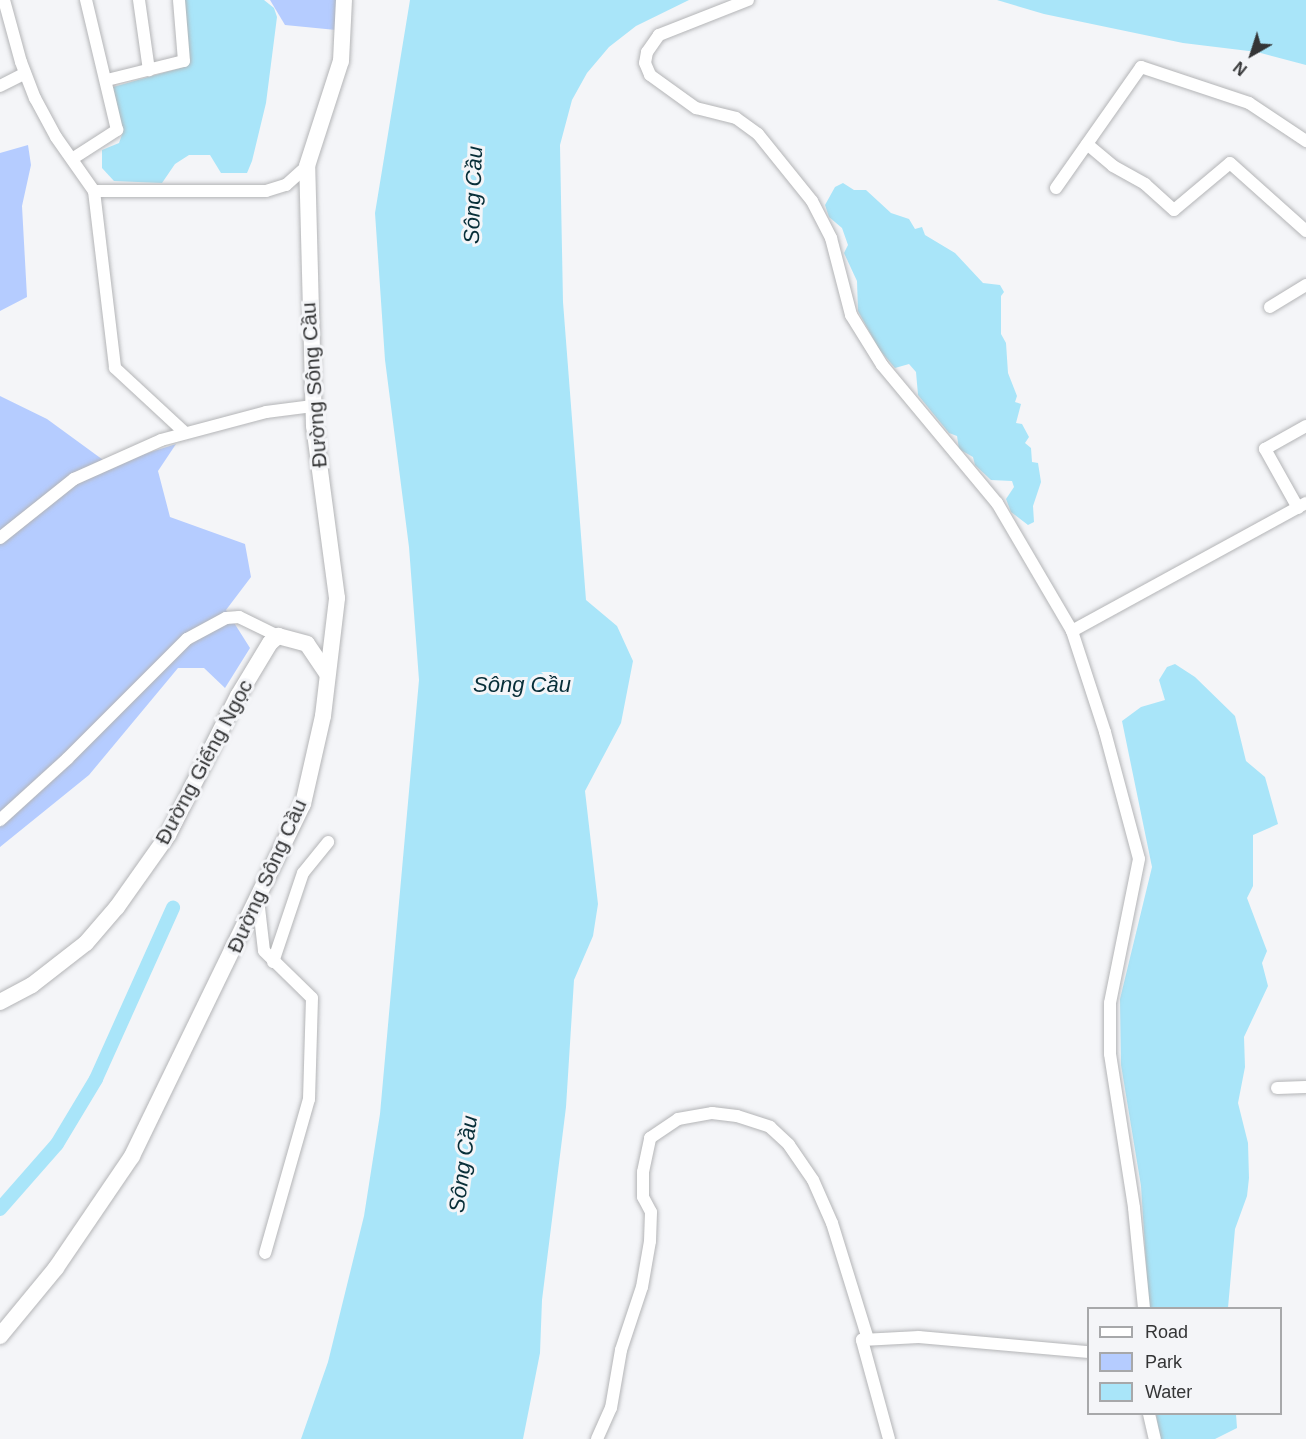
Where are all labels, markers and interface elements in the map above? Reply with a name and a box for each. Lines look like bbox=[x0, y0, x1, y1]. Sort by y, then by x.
north arrow bbox=[1222, 24, 1282, 84]
text: N bbox=[1231, 58, 1250, 79]
water label: Sông Cầu bbox=[458, 146, 488, 244]
street label: Đường Sông Cầu bbox=[296, 302, 332, 468]
water label: Sông Cầu bbox=[473, 672, 571, 698]
street label: Đường Giếng Ngọc bbox=[150, 675, 258, 849]
street label: Đường Sông Cầu bbox=[222, 795, 312, 957]
water label: Sông Cầu bbox=[443, 1114, 483, 1214]
legend bbox=[1087, 1307, 1282, 1415]
text: Road bbox=[1145, 1322, 1188, 1342]
text: Park bbox=[1145, 1352, 1182, 1372]
text: Water bbox=[1145, 1382, 1192, 1402]

